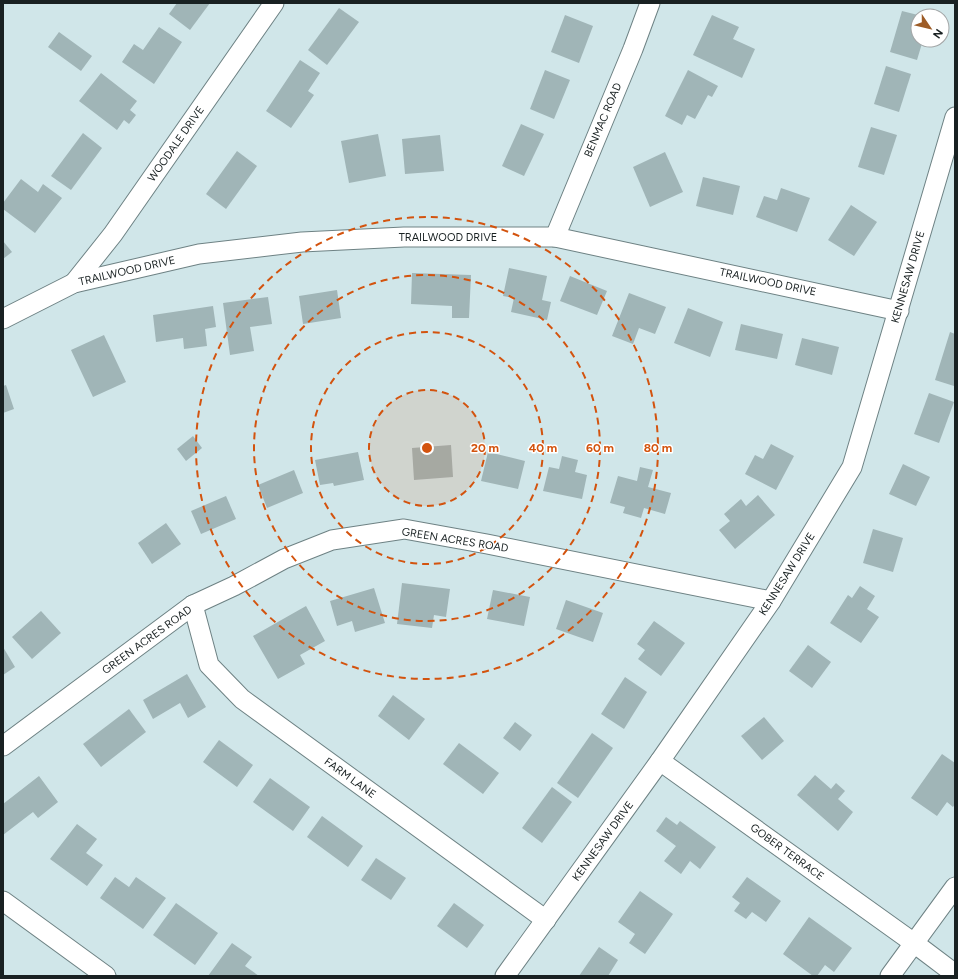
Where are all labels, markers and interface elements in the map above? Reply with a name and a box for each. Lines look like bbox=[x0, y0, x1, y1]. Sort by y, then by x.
north arrow bbox=[910, 8, 950, 48]
text: N bbox=[930, 26, 946, 41]
street label: BENMAC ROAD bbox=[582, 81, 625, 159]
street label: WOODALE DRIVE bbox=[145, 104, 207, 184]
street label: KENNESAW DRIVE bbox=[889, 229, 927, 325]
street label: TRAILWOOD DRIVE bbox=[399, 231, 497, 244]
street label: TRAILWOOD DRIVE bbox=[77, 254, 177, 288]
street label: TRAILWOOD DRIVE bbox=[718, 265, 818, 299]
centre of rings bbox=[420, 441, 434, 455]
text: 20 m bbox=[471, 441, 499, 455]
text: 40 m bbox=[529, 441, 557, 455]
text: 60 m bbox=[586, 441, 614, 455]
text: 80 m bbox=[644, 441, 672, 455]
street label: GREEN ACRES ROAD bbox=[401, 525, 510, 555]
street label: KENNESAW DRIVE bbox=[756, 530, 818, 618]
street label: GREEN ACRES ROAD bbox=[100, 603, 195, 677]
street label: FARM LANE bbox=[322, 755, 378, 801]
street label: KENNESAW DRIVE bbox=[570, 799, 636, 883]
street label: GOBER TERRACE bbox=[748, 821, 826, 883]

